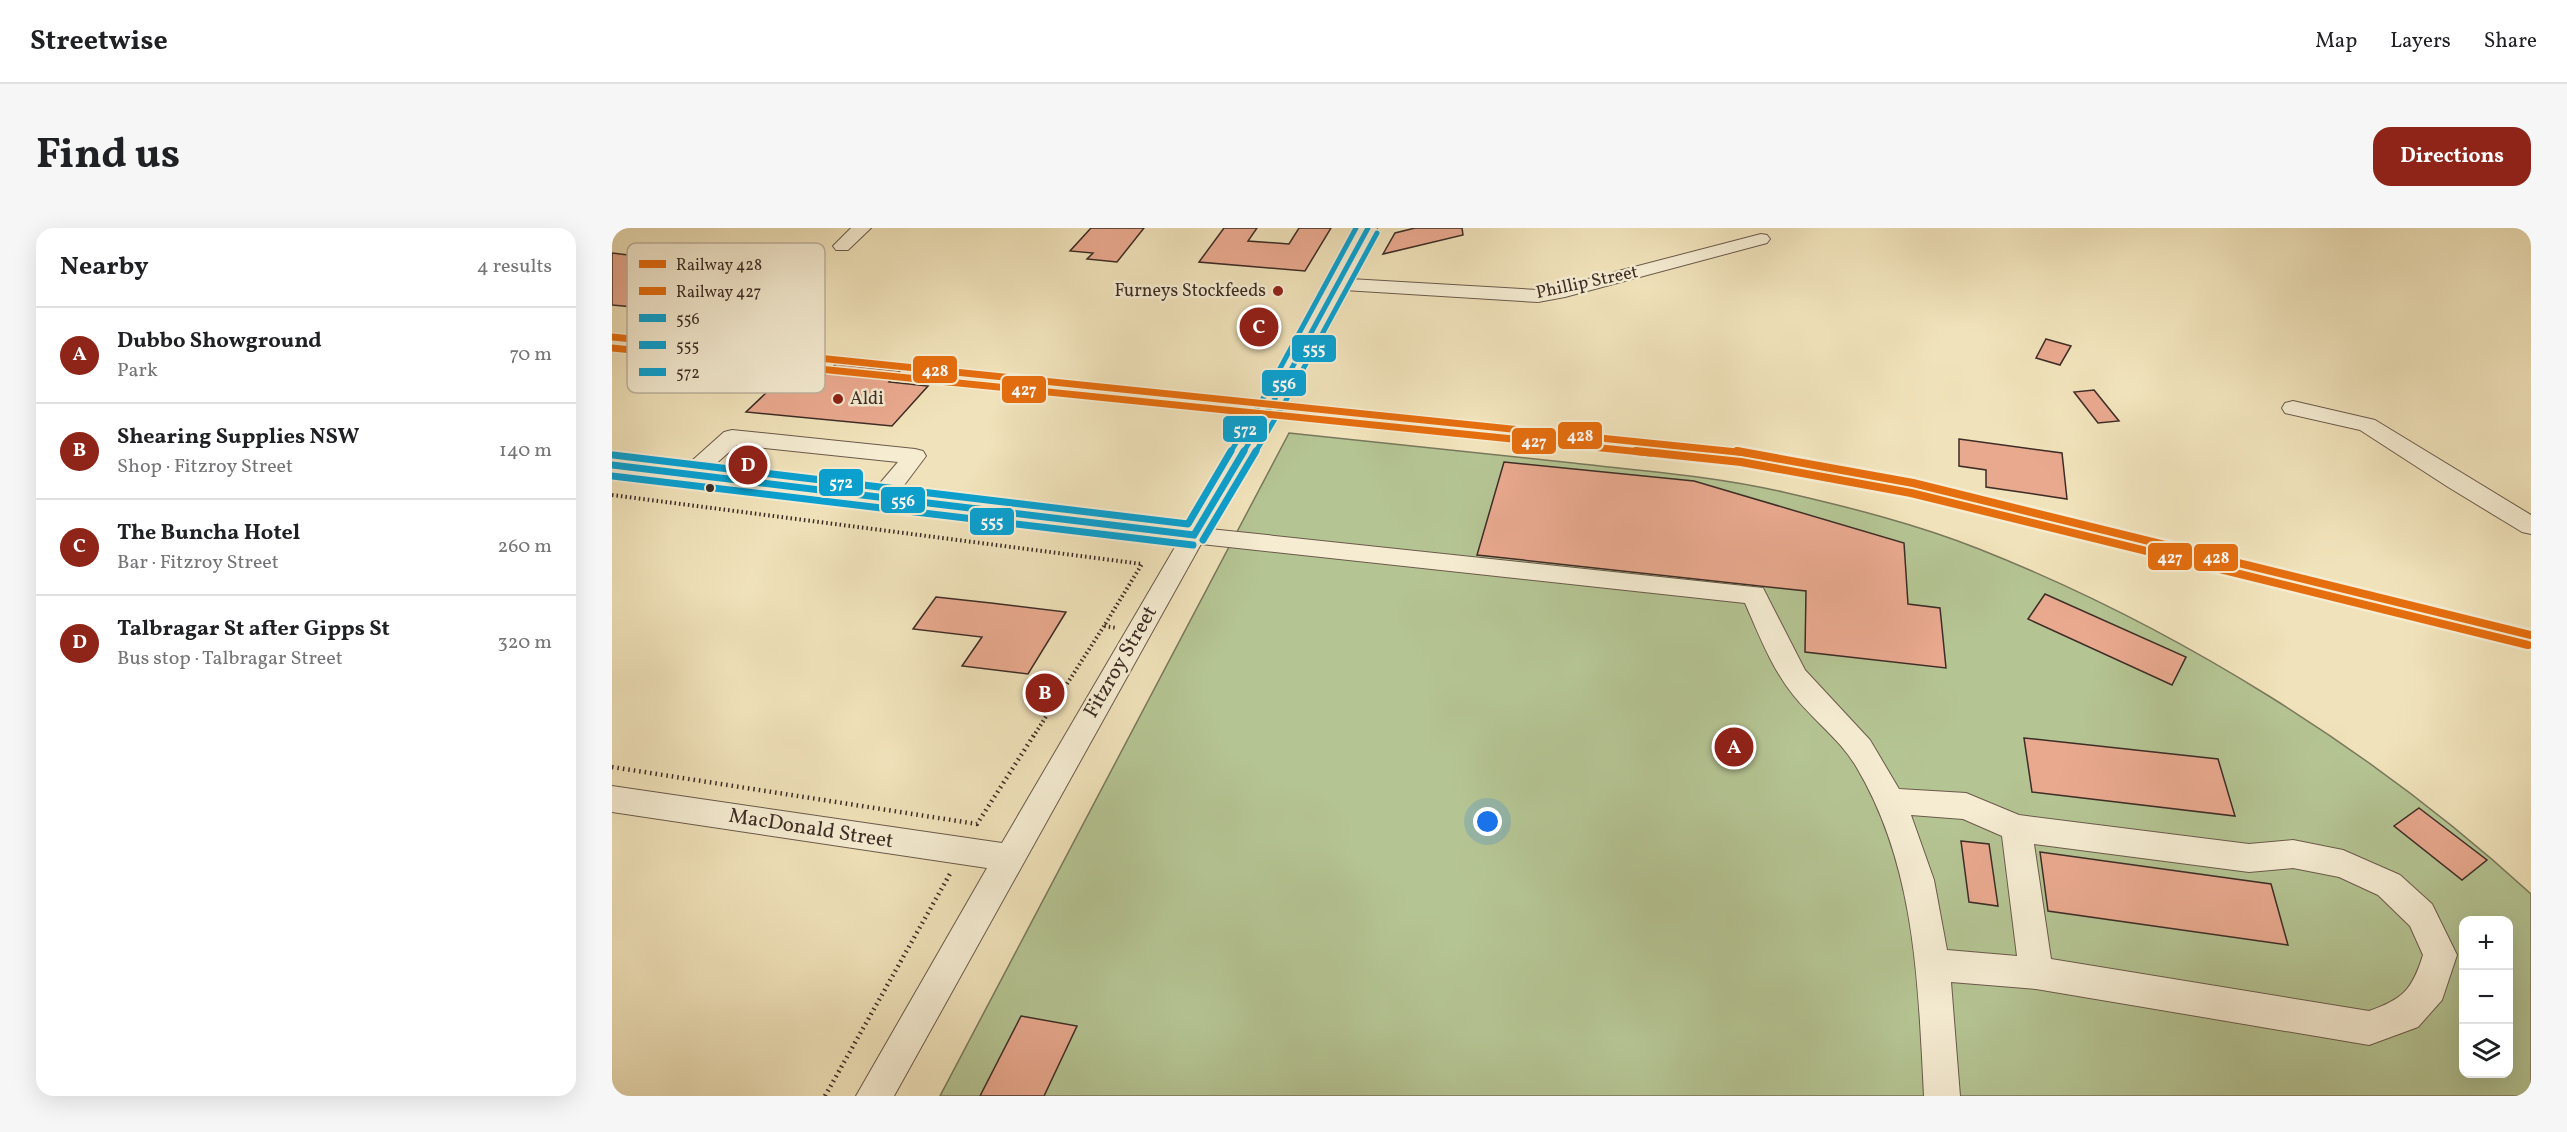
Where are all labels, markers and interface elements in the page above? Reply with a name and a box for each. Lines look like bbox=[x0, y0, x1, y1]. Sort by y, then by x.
text: Streetwise bbox=[30, 22, 168, 61]
text: Map bbox=[2315, 27, 2357, 56]
text: Layers bbox=[2390, 27, 2451, 56]
text: Share bbox=[2484, 27, 2537, 56]
text: Find us bbox=[36, 127, 180, 186]
button: Directions bbox=[2373, 127, 2531, 186]
legend bbox=[627, 243, 825, 393]
text: Nearby bbox=[60, 249, 149, 285]
text: 4 results bbox=[477, 253, 552, 281]
text: Railway 428 bbox=[676, 255, 762, 277]
street label: Phillip Street bbox=[1534, 260, 1640, 306]
place label: Furneys Stockfeeds bbox=[1114, 279, 1266, 304]
text: Railway 427 bbox=[676, 282, 762, 304]
marker: Furneys Stockfeeds bbox=[1271, 284, 1285, 298]
pin: C bbox=[1240, 304, 1278, 350]
text: 556 bbox=[676, 309, 700, 331]
text: Dubbo Showground bbox=[117, 326, 322, 357]
line badge: 555 bbox=[1291, 334, 1337, 363]
text: 555 bbox=[676, 336, 699, 358]
text: 555 bbox=[1302, 339, 1326, 361]
text: A bbox=[72, 341, 87, 369]
text: 70 m bbox=[509, 341, 552, 369]
line badge: 428 bbox=[912, 355, 958, 384]
text: Park bbox=[117, 357, 158, 385]
text: 428 bbox=[922, 361, 948, 383]
text: 572 bbox=[676, 363, 700, 385]
line badge: 556 bbox=[1261, 369, 1307, 397]
text: 556 bbox=[1272, 374, 1296, 396]
line badge: 427 bbox=[1001, 375, 1047, 404]
text: 427 bbox=[1011, 380, 1037, 402]
place label: Aldi bbox=[850, 387, 884, 412]
marker: Aldi bbox=[831, 392, 845, 406]
line badge: 572 bbox=[1222, 415, 1268, 443]
text: 572 bbox=[1233, 420, 1257, 442]
line badge: 428 bbox=[1557, 421, 1603, 450]
text: Shearing Supplies NSW bbox=[117, 422, 359, 453]
text: 428 bbox=[1567, 426, 1593, 448]
line badge: 427 bbox=[1511, 427, 1557, 455]
text: 427 bbox=[1521, 432, 1547, 454]
text: B bbox=[73, 437, 86, 465]
text: 140 m bbox=[499, 437, 552, 465]
pin: D bbox=[728, 442, 768, 488]
text: Shop · Fitzroy Street bbox=[117, 453, 293, 481]
line badge: 572 bbox=[818, 468, 864, 497]
text: 572 bbox=[829, 473, 853, 495]
unlabelled marker bbox=[704, 482, 716, 494]
line badge: 556 bbox=[880, 486, 926, 514]
text: 556 bbox=[891, 491, 915, 513]
line badge: 555 bbox=[969, 507, 1015, 536]
text: 555 bbox=[980, 512, 1004, 534]
text: The Buncha Hotel bbox=[117, 518, 300, 549]
text: C bbox=[73, 533, 86, 561]
text: 260 m bbox=[497, 533, 552, 561]
line badge: 427 bbox=[2147, 542, 2193, 571]
line badge: 428 bbox=[2193, 543, 2239, 572]
text: 427 bbox=[2157, 548, 2183, 570]
text: 428 bbox=[2203, 548, 2229, 570]
text: Bar · Fitzroy Street bbox=[117, 549, 279, 577]
street label: Fitzroy Street bbox=[1077, 601, 1165, 723]
text: Talbragar St after Gipps St bbox=[117, 614, 390, 645]
text: D bbox=[72, 629, 87, 657]
text: 320 m bbox=[497, 629, 552, 657]
text: Bus stop · Talbragar Street bbox=[117, 645, 343, 673]
pin: B bbox=[1026, 670, 1064, 716]
pin: A bbox=[1714, 724, 1754, 770]
street label: MacDonald Street bbox=[727, 802, 895, 856]
your location bbox=[1473, 807, 1502, 836]
map controls bbox=[2459, 916, 2513, 1078]
button: + bbox=[2459, 916, 2513, 970]
button: − bbox=[2459, 970, 2513, 1024]
button: layers bbox=[2459, 1024, 2513, 1078]

